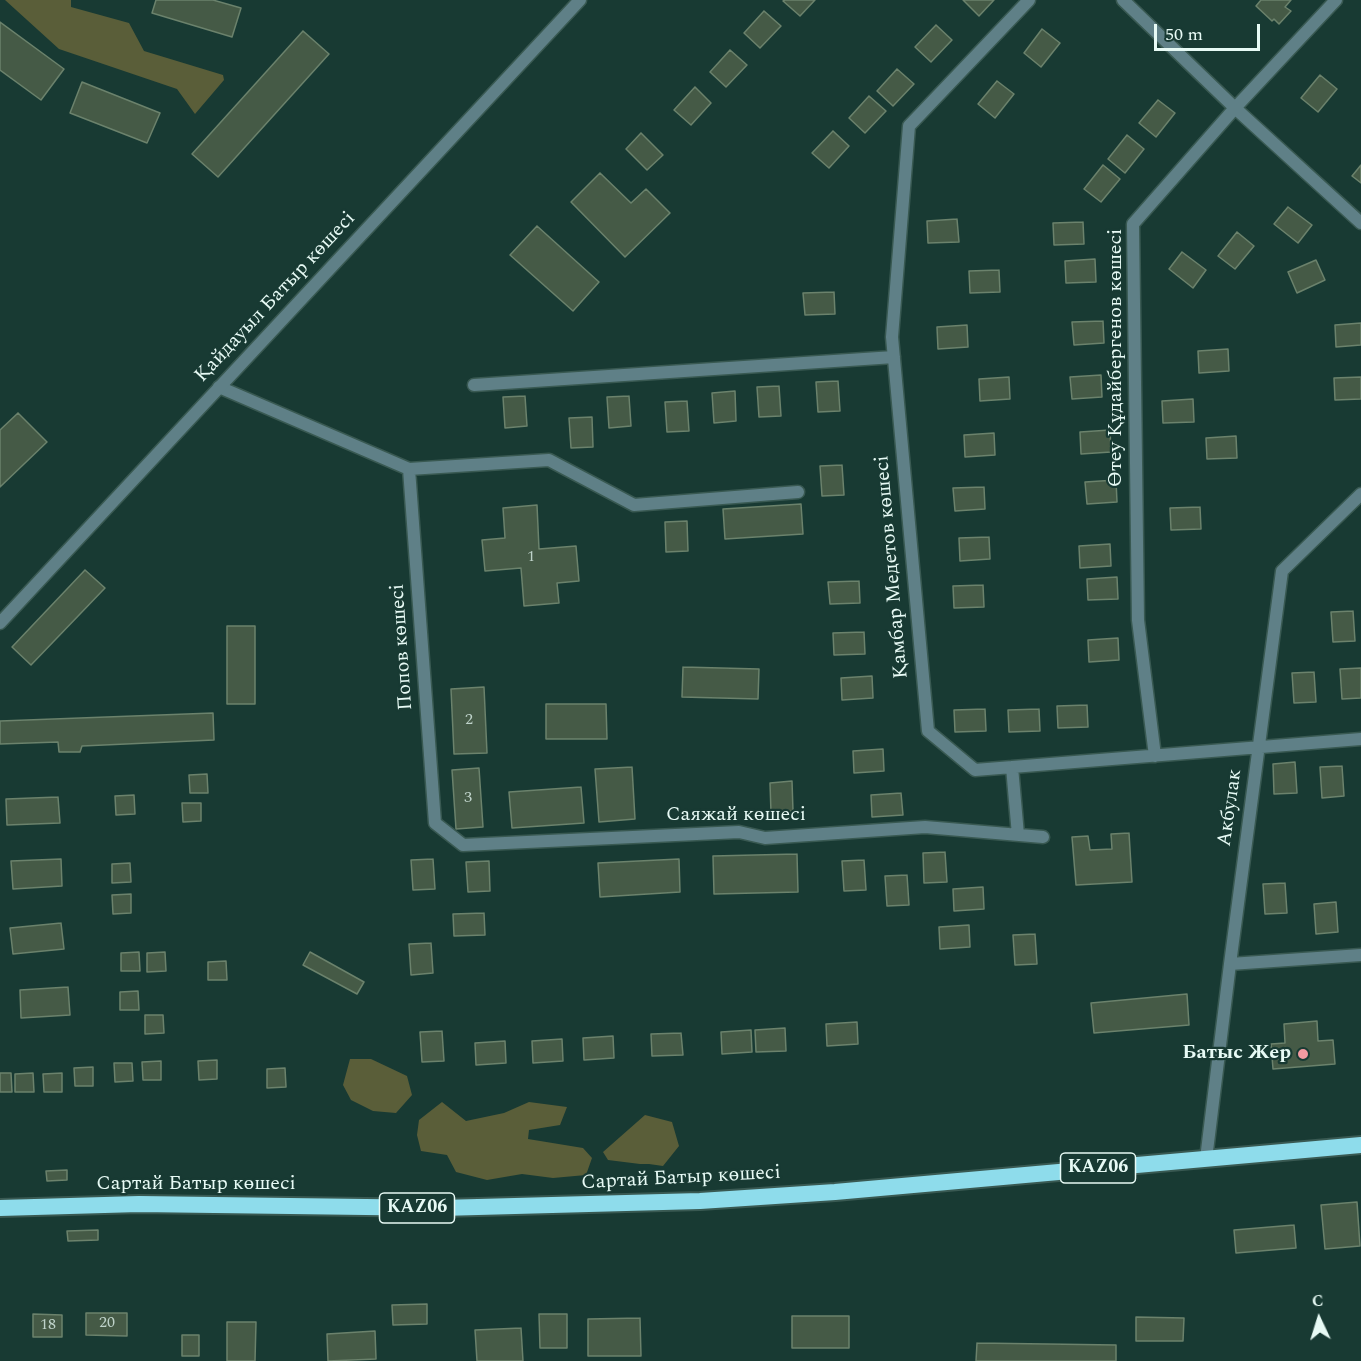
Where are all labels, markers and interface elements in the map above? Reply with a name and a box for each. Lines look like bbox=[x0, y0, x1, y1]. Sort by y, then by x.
scale bar bbox=[1157, 12, 1264, 50]
text: 50 m bbox=[1165, 21, 1203, 48]
street label: Қайдауыл Батыр көшесі bbox=[191, 208, 361, 388]
street label: Өтеу Құдайбергенов көшесі bbox=[1105, 229, 1129, 487]
street label: Қамбар Медетов көшесі bbox=[871, 454, 915, 680]
house number: 1 bbox=[527, 548, 535, 568]
street label: Попов көшесі bbox=[387, 583, 419, 711]
house number: 2 bbox=[465, 711, 473, 731]
street label: Акбулак bbox=[1214, 768, 1248, 848]
house number: 3 bbox=[464, 789, 472, 809]
street label: Саяжай көшесі bbox=[666, 804, 806, 828]
place label: Батыс Жер bbox=[1182, 1042, 1291, 1066]
marker: Батыс Жер bbox=[1296, 1047, 1310, 1061]
road number: KАZ06 bbox=[1060, 1153, 1136, 1183]
street label: Сартай Батыр көшесі bbox=[581, 1162, 781, 1196]
street label: Сартай Батыр көшесі bbox=[96, 1173, 296, 1197]
road number: KАZ06 bbox=[380, 1193, 454, 1223]
north arrow bbox=[1289, 1289, 1349, 1349]
text: С bbox=[1311, 1289, 1324, 1313]
house number: 20 bbox=[99, 1314, 115, 1334]
house number: 18 bbox=[40, 1316, 56, 1336]

